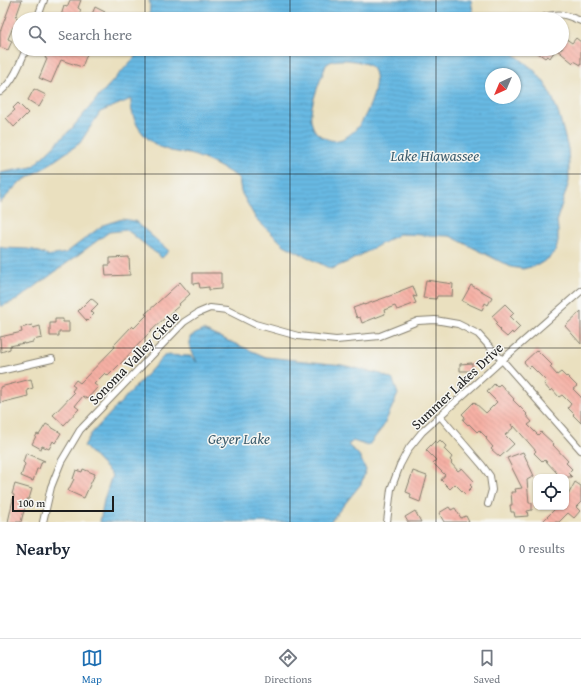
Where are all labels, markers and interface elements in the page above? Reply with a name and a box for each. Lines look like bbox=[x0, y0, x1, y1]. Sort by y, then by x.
search box bbox=[12, 12, 569, 56]
icon: search bbox=[26, 23, 48, 45]
text: Search here bbox=[58, 24, 132, 45]
north arrow bbox=[485, 68, 521, 104]
water label: Lake Hiawassee bbox=[390, 145, 479, 166]
street label: Sonoma Valley Circle bbox=[84, 306, 184, 409]
street label: Summer Lakes Drive bbox=[406, 338, 508, 434]
water label: Geyer Lake bbox=[208, 428, 270, 449]
map controls bbox=[533, 474, 569, 510]
button: locate bbox=[533, 474, 569, 510]
scale bar bbox=[12, 494, 114, 513]
text: 100 m bbox=[18, 495, 45, 511]
text: Nearby bbox=[16, 536, 70, 561]
text: 0 results bbox=[519, 539, 565, 558]
tab: Map bbox=[81, 647, 103, 687]
tab: Directions bbox=[265, 647, 312, 687]
tab: Saved bbox=[473, 647, 500, 687]

